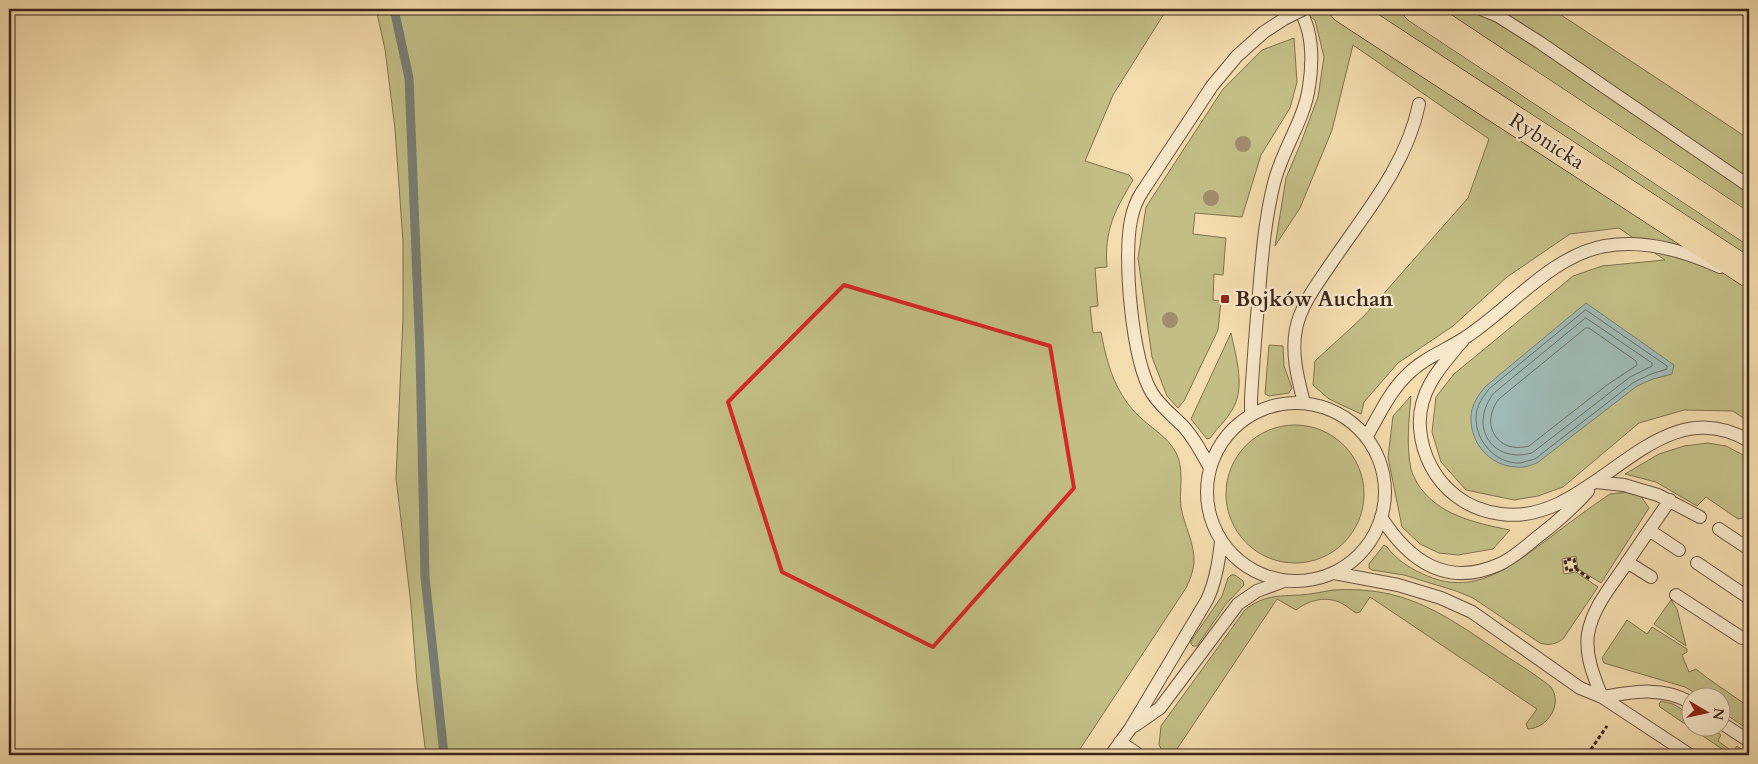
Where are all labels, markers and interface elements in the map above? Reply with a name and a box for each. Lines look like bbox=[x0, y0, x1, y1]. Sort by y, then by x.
street label: Rybnicka bbox=[1503, 106, 1590, 177]
place label: Bojków Auchan bbox=[1235, 285, 1394, 314]
marker: Bojków Auchan bbox=[1219, 293, 1231, 305]
north arrow bbox=[1680, 686, 1730, 736]
text: N bbox=[1708, 706, 1729, 721]

